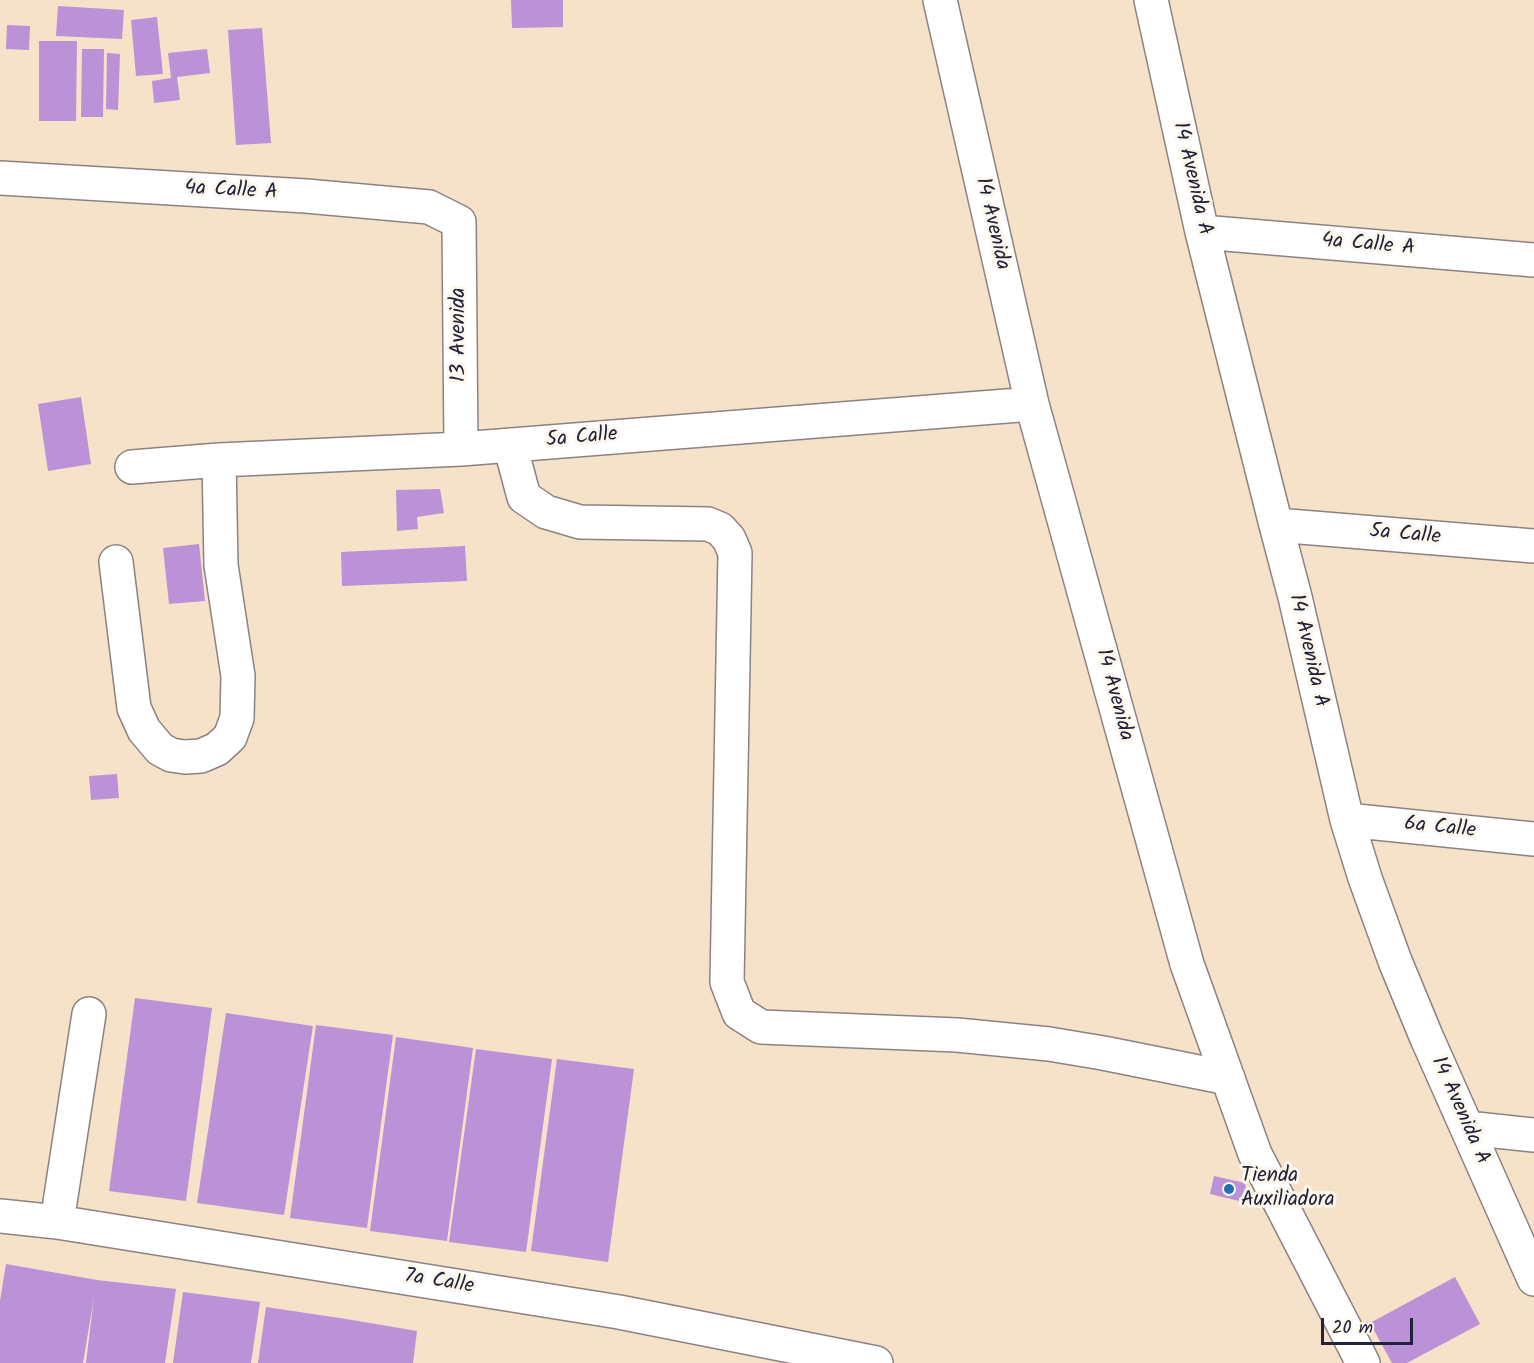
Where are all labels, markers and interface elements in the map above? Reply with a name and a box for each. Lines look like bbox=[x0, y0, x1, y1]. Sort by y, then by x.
street label: 14 Avenida A bbox=[1166, 120, 1216, 238]
street label: 14 Avenida bbox=[968, 175, 1014, 273]
street label: 4a Calle A bbox=[184, 177, 278, 207]
street label: 4a Calle A bbox=[1320, 229, 1416, 263]
street label: 13 Avenida bbox=[447, 288, 473, 382]
street label: 5a Calle bbox=[545, 423, 619, 455]
street label: 5a Calle bbox=[1368, 520, 1442, 552]
street label: 14 Avenida A bbox=[1282, 592, 1332, 710]
street label: 14 Avenida bbox=[1089, 646, 1137, 744]
street label: 6a Calle bbox=[1403, 813, 1477, 845]
street label: 14 Avenida A bbox=[1424, 1053, 1494, 1169]
place label: Tienda Auxiliadora bbox=[1241, 1164, 1335, 1214]
marker: Tienda Auxiliadora bbox=[1222, 1182, 1236, 1196]
street label: 7a Calle bbox=[402, 1265, 476, 1301]
scale bar bbox=[1324, 1306, 1416, 1344]
text: 20 m bbox=[1332, 1314, 1373, 1343]

